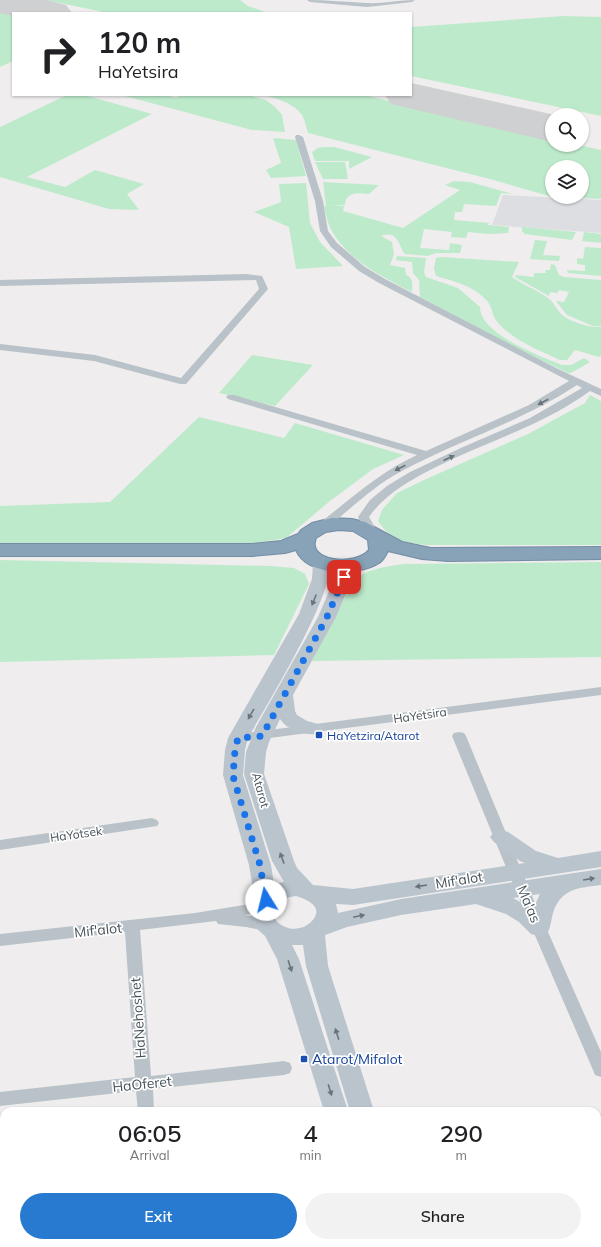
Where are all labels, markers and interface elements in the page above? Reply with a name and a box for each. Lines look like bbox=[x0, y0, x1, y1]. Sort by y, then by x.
text: 120 m bbox=[98, 25, 181, 60]
icon: right bbox=[32, 28, 84, 80]
text: HaYetsira bbox=[98, 60, 179, 83]
map controls bbox=[545, 108, 589, 204]
button: search bbox=[545, 108, 589, 152]
button: layers bbox=[545, 160, 589, 204]
one-way arrow bbox=[537, 399, 549, 405]
one-way arrow bbox=[444, 455, 455, 461]
one-way arrow bbox=[394, 465, 405, 471]
pin bbox=[327, 560, 361, 594]
icon: arrive bbox=[333, 566, 355, 588]
one-way arrow bbox=[310, 595, 316, 607]
street label: HaYetsira bbox=[392, 704, 448, 726]
one-way arrow bbox=[248, 708, 255, 720]
place label: HaYetzira/Atarot bbox=[327, 728, 420, 743]
marker: HaYetzira/Atarot bbox=[314, 730, 324, 740]
street label: Atarot bbox=[249, 771, 273, 809]
street label: HaYotsek bbox=[49, 823, 104, 845]
one-way arrow bbox=[278, 851, 284, 863]
street label: Mif'alot bbox=[434, 867, 484, 893]
one-way arrow bbox=[583, 875, 595, 881]
position arrow bbox=[245, 879, 287, 921]
one-way arrow bbox=[415, 883, 428, 889]
street label: Ma'as bbox=[513, 883, 545, 925]
one-way arrow bbox=[352, 913, 365, 919]
street label: Mif'alot bbox=[73, 919, 123, 941]
one-way arrow bbox=[288, 960, 294, 972]
street label: HaNehoshet bbox=[126, 977, 150, 1059]
one-way arrow bbox=[334, 1027, 340, 1039]
place label: Atarot/Mifalot bbox=[312, 1050, 403, 1068]
marker: Atarot/Mifalot bbox=[299, 1054, 309, 1064]
street label: HaOferet bbox=[111, 1072, 173, 1096]
one-way arrow bbox=[327, 1084, 333, 1096]
text: 06:05 bbox=[118, 1118, 181, 1148]
text: 4 bbox=[303, 1118, 318, 1148]
text: 290 bbox=[440, 1118, 483, 1148]
text: Arrival bbox=[130, 1147, 170, 1163]
text: min bbox=[299, 1147, 322, 1163]
text: m bbox=[456, 1147, 467, 1163]
button: Exit bbox=[20, 1193, 297, 1239]
button: Share bbox=[305, 1193, 581, 1239]

